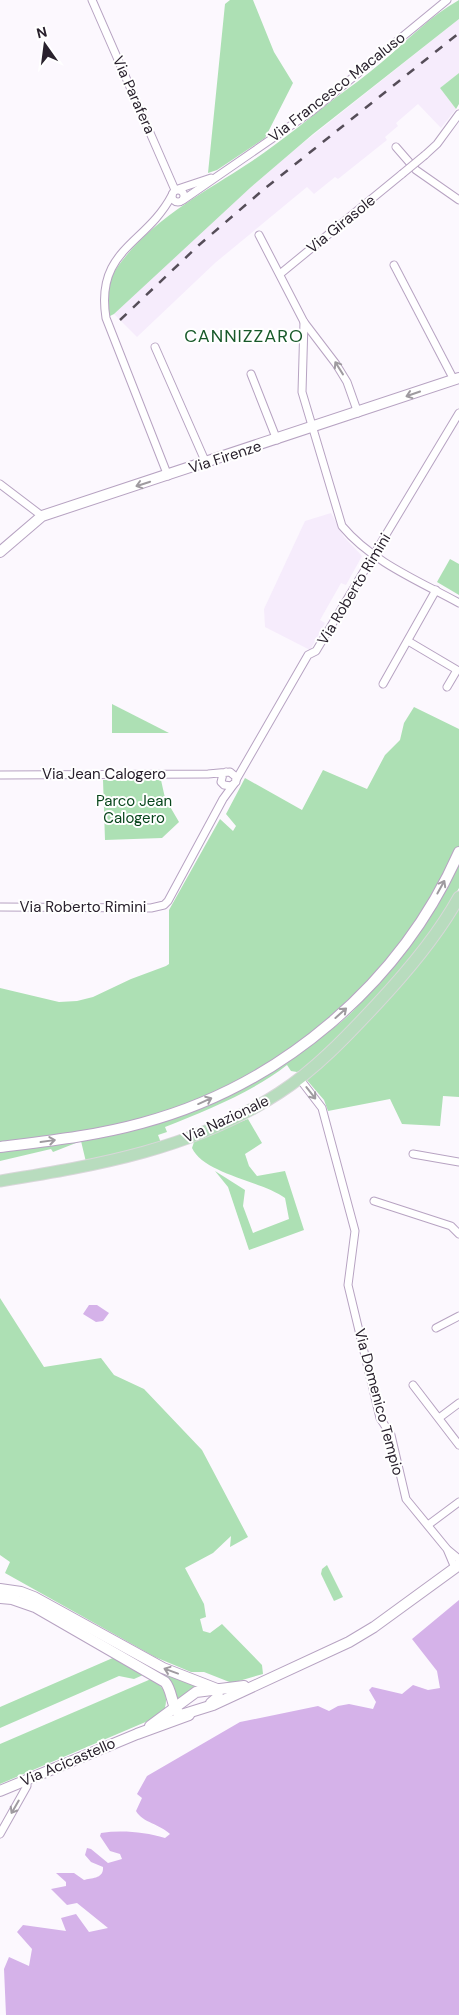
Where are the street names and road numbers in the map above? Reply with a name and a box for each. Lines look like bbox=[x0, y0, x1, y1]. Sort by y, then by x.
street label: Via Francesco Macaluso bbox=[265, 27, 409, 147]
street label: Via Parafera bbox=[108, 53, 160, 137]
street label: Via Girasole bbox=[303, 190, 379, 258]
street label: Via Firenze bbox=[186, 436, 264, 478]
street label: Via Roberto Rimini bbox=[313, 529, 395, 649]
street label: Via Jean Calogero bbox=[42, 764, 166, 784]
street label: Via Roberto Rimini bbox=[20, 897, 146, 917]
street label: Via Nazionale bbox=[180, 1090, 272, 1148]
street label: Via Domenico Tempio bbox=[350, 1326, 408, 1478]
street label: Via Acicastello bbox=[17, 1733, 119, 1791]

